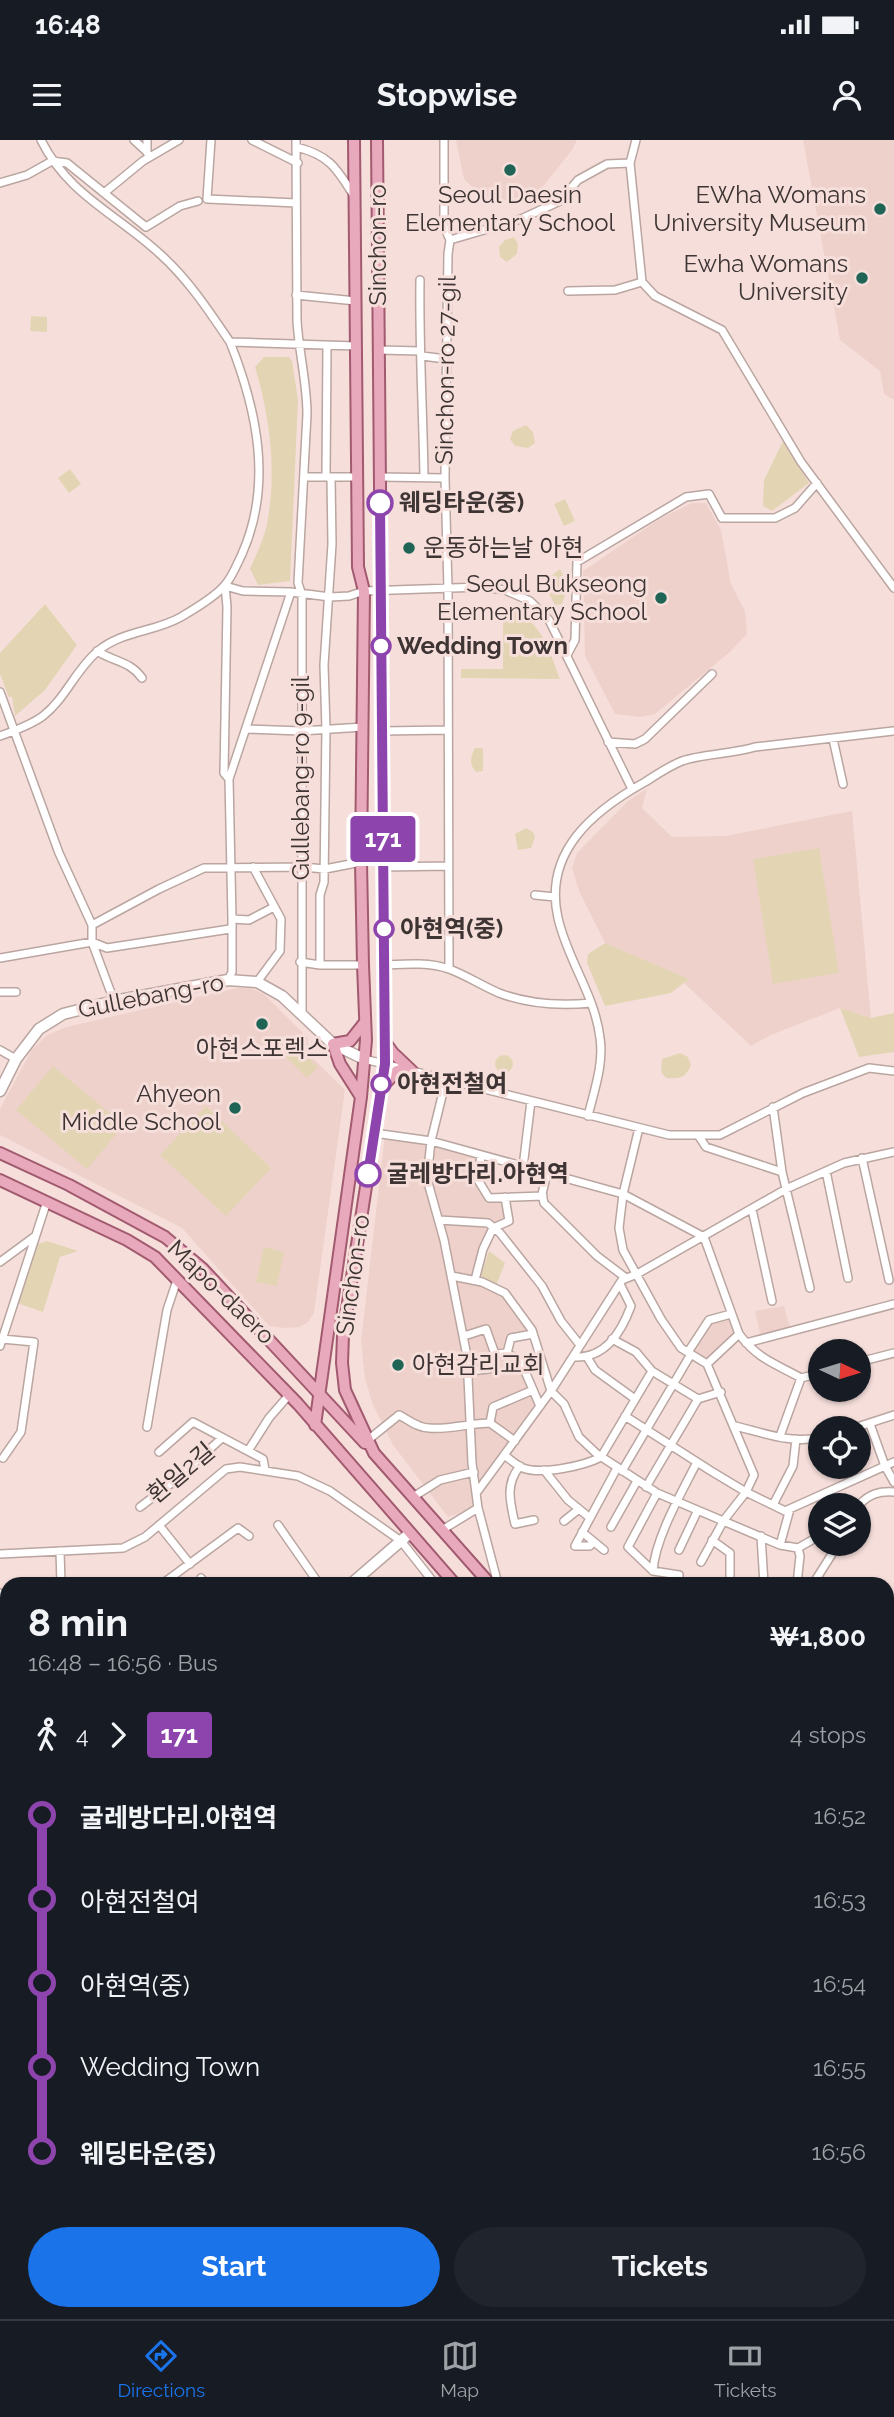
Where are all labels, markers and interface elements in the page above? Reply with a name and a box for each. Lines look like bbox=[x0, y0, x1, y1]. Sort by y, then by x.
text: 16:48 bbox=[35, 10, 101, 40]
icon: menu bbox=[28, 76, 66, 114]
text: Stopwise bbox=[377, 76, 517, 113]
icon: person bbox=[828, 76, 866, 114]
marker: Seoul Daesin Elementary School bbox=[502, 162, 518, 178]
place label: Seoul Daesin Elementary School bbox=[405, 180, 616, 237]
place label: EWha Womans University Museum bbox=[653, 180, 866, 237]
street label: Sinchon-ro bbox=[363, 184, 392, 306]
marker: EWha Womans University Museum bbox=[872, 201, 888, 217]
place label: Ewha Womans University bbox=[683, 249, 848, 306]
marker: Ewha Womans University bbox=[854, 270, 870, 286]
street label: Sinchon-ro 27-gil bbox=[429, 275, 462, 465]
place label: 웨딩타운(중) bbox=[399, 488, 524, 517]
marker: 웨딩타운(중) bbox=[367, 490, 393, 516]
place label: 운동하는날 아현 bbox=[423, 533, 584, 562]
marker: 운동하는날 아현 bbox=[401, 540, 417, 556]
place label: Seoul Bukseong Elementary School bbox=[437, 569, 647, 626]
marker: Seoul Bukseong Elementary School bbox=[653, 590, 669, 606]
place label: Wedding Town bbox=[397, 631, 568, 660]
marker: Wedding Town bbox=[371, 636, 391, 656]
street label: Gullebang-ro 9-gil bbox=[286, 675, 315, 880]
line badge: 171 bbox=[343, 816, 423, 862]
text: 171 bbox=[364, 824, 402, 853]
place label: 아현역(중) bbox=[400, 914, 503, 943]
marker: 아현역(중) bbox=[374, 919, 394, 939]
street label: Gullebang-ro bbox=[76, 967, 226, 1024]
marker: 아현스포렉스 bbox=[254, 1016, 270, 1032]
place label: 아현스포렉스 bbox=[196, 1034, 328, 1063]
place label: 아현전철여 bbox=[397, 1069, 507, 1098]
marker: 아현전철여 bbox=[371, 1074, 391, 1094]
place label: Ahyeon Middle School bbox=[61, 1079, 221, 1136]
marker: Ahyeon Middle School bbox=[227, 1100, 243, 1116]
place label: 굴레방다리.아현역 bbox=[387, 1159, 569, 1188]
marker: 굴레방다리.아현역 bbox=[355, 1161, 381, 1187]
street label: Sinchon-ro bbox=[330, 1213, 375, 1337]
street label: Mapo-daero bbox=[162, 1233, 281, 1350]
north arrow bbox=[808, 1339, 872, 1402]
map controls bbox=[808, 1339, 871, 1556]
place label: 아현감리교회 bbox=[412, 1350, 544, 1379]
marker: 아현감리교회 bbox=[390, 1357, 406, 1373]
button: locate bbox=[808, 1416, 871, 1479]
street label: 환일2길 bbox=[141, 1436, 220, 1509]
button: layers bbox=[808, 1493, 871, 1556]
text: 8 min bbox=[28, 1600, 128, 1645]
text: ₩1,800 bbox=[770, 1622, 866, 1652]
text: 16:48 – 16:56 · Bus bbox=[28, 1649, 218, 1676]
icon: walk bbox=[28, 1716, 66, 1754]
icon: forward bbox=[99, 1716, 137, 1754]
text: 171 bbox=[161, 1720, 198, 1749]
text: 4 bbox=[76, 1721, 89, 1748]
text: 4 stops bbox=[790, 1721, 866, 1748]
text: 16:52 bbox=[813, 1802, 866, 1829]
text: 굴레방다리.아현역 bbox=[80, 1803, 277, 1833]
text: 16:53 bbox=[813, 1886, 866, 1913]
text: 아현전철여 bbox=[80, 1887, 200, 1917]
text: 16:54 bbox=[813, 1970, 866, 1997]
text: 아현역(중) bbox=[80, 1971, 190, 2001]
text: Wedding Town bbox=[80, 2052, 260, 2082]
text: 16:55 bbox=[813, 2054, 866, 2081]
text: 16:56 bbox=[812, 2138, 866, 2165]
text: 웨딩타운(중) bbox=[80, 2139, 216, 2169]
button: Start bbox=[28, 2227, 440, 2307]
button: Tickets bbox=[454, 2227, 866, 2307]
tab: Directions bbox=[118, 2337, 205, 2401]
tab: Map bbox=[440, 2337, 479, 2401]
tab: Tickets bbox=[714, 2337, 776, 2401]

